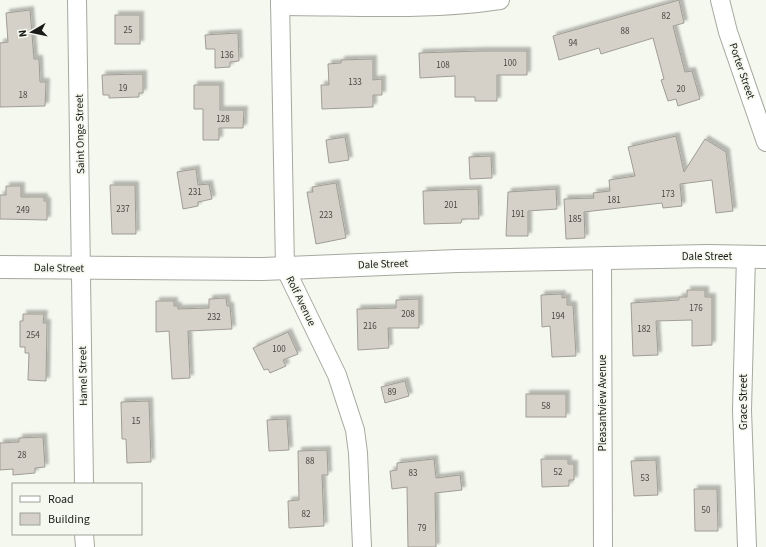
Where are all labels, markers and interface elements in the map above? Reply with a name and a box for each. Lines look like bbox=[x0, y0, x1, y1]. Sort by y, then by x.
house number: 82 bbox=[662, 10, 671, 23]
north arrow bbox=[12, 12, 52, 52]
house number: 25 bbox=[124, 24, 133, 37]
house number: 88 bbox=[621, 25, 630, 38]
text: N bbox=[15, 29, 31, 38]
house number: 94 bbox=[569, 37, 578, 50]
street label: Porter Street bbox=[725, 41, 759, 101]
house number: 136 bbox=[220, 49, 234, 62]
house number: 100 bbox=[503, 57, 517, 70]
house number: 108 bbox=[436, 59, 450, 72]
house number: 133 bbox=[348, 76, 362, 89]
house number: 19 bbox=[119, 82, 128, 95]
house number: 20 bbox=[677, 83, 686, 96]
house number: 18 bbox=[19, 89, 28, 102]
street label: Saint Onge Street bbox=[72, 94, 88, 174]
house number: 128 bbox=[216, 113, 230, 126]
house number: 231 bbox=[188, 186, 202, 199]
house number: 173 bbox=[661, 188, 675, 201]
house number: 181 bbox=[607, 194, 621, 207]
house number: 201 bbox=[444, 199, 458, 212]
house number: 237 bbox=[116, 203, 130, 216]
house number: 249 bbox=[16, 204, 30, 217]
house number: 191 bbox=[511, 208, 525, 221]
house number: 223 bbox=[319, 209, 333, 222]
house number: 185 bbox=[568, 213, 582, 226]
street label: Dale Street bbox=[682, 249, 732, 264]
street label: Dale Street bbox=[358, 256, 409, 272]
street label: Dale Street bbox=[34, 260, 85, 276]
street label: Rolf Avenue bbox=[282, 273, 320, 329]
house number: 176 bbox=[689, 302, 703, 315]
house number: 208 bbox=[401, 308, 415, 321]
house number: 194 bbox=[551, 310, 565, 323]
house number: 232 bbox=[207, 311, 221, 324]
house number: 216 bbox=[363, 320, 377, 333]
house number: 182 bbox=[637, 323, 651, 336]
house number: 254 bbox=[26, 329, 40, 342]
house number: 100 bbox=[272, 343, 286, 356]
street label: Hamel Street bbox=[75, 346, 91, 406]
street label: Pleasantview Avenue bbox=[595, 354, 610, 452]
street label: Grace Street bbox=[736, 374, 751, 430]
house number: 89 bbox=[388, 386, 397, 399]
house number: 58 bbox=[542, 400, 551, 413]
house number: 15 bbox=[132, 415, 141, 428]
house number: 28 bbox=[18, 449, 27, 462]
house number: 88 bbox=[306, 455, 315, 468]
house number: 52 bbox=[554, 466, 563, 479]
house number: 83 bbox=[409, 467, 418, 480]
house number: 53 bbox=[641, 472, 650, 485]
legend bbox=[12, 483, 142, 535]
text: Road bbox=[48, 491, 74, 508]
house number: 50 bbox=[702, 504, 711, 517]
house number: 82 bbox=[302, 508, 311, 521]
text: Building bbox=[48, 511, 90, 528]
house number: 79 bbox=[418, 522, 427, 535]

